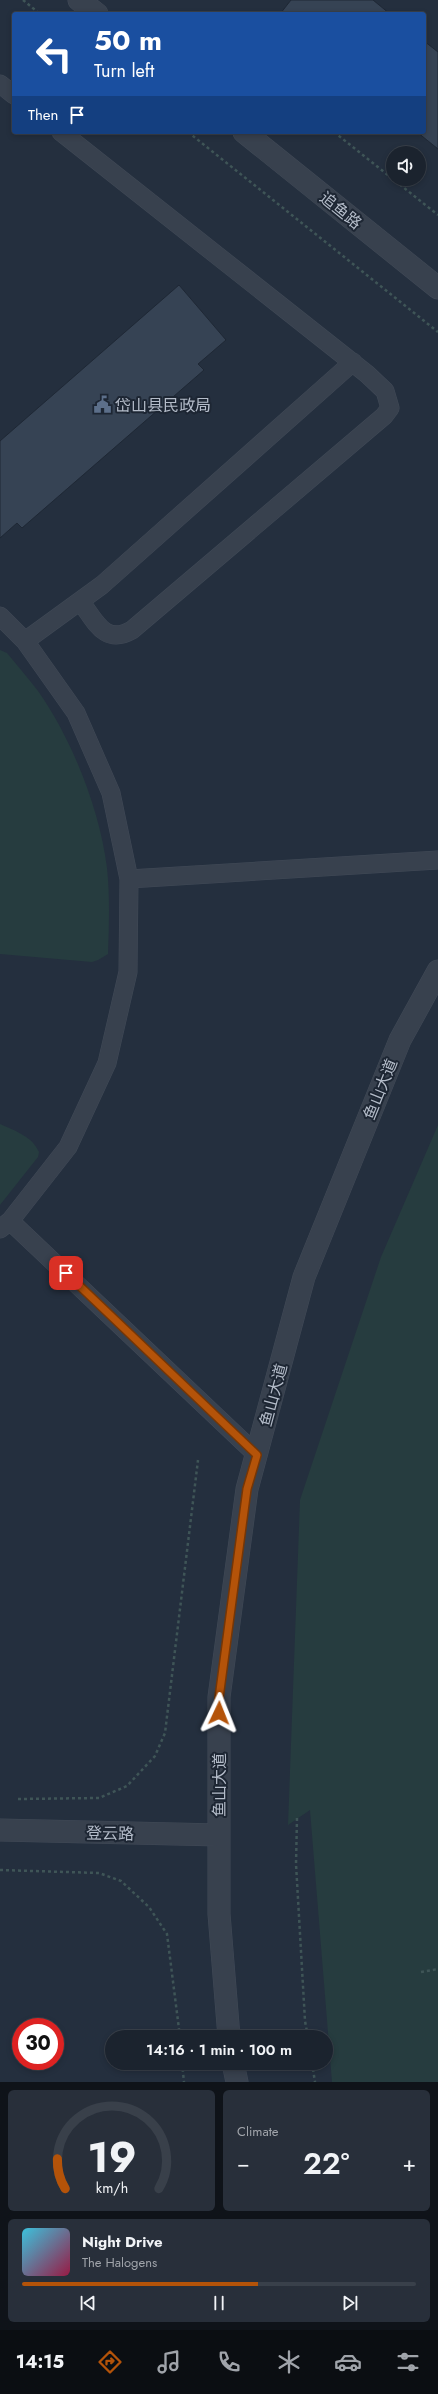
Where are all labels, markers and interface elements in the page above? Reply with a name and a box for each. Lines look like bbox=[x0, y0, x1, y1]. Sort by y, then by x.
text: 50 m bbox=[94, 20, 162, 61]
icon: left bbox=[28, 28, 80, 80]
text: Turn left bbox=[94, 58, 154, 84]
text: Then bbox=[28, 104, 58, 126]
icon: arrive bbox=[66, 104, 88, 126]
map controls bbox=[386, 146, 426, 186]
button: sound bbox=[386, 146, 426, 186]
street label: 追鱼路 bbox=[315, 186, 367, 234]
place label: 岱山县民政局 bbox=[115, 394, 211, 417]
public building icon: 岱山县民政局 bbox=[92, 395, 112, 415]
street label: 鱼山大道 bbox=[358, 1055, 403, 1123]
pin bbox=[49, 1256, 83, 1290]
icon: arrive bbox=[55, 1262, 77, 1284]
street label: 鱼山大道 bbox=[254, 1361, 293, 1429]
position arrow bbox=[198, 1692, 240, 1734]
street label: 鱼山大道 bbox=[208, 1753, 231, 1817]
street label: 登云路 bbox=[86, 1822, 134, 1845]
speed limit sign: 30 bbox=[12, 2018, 64, 2070]
text: 14:16 · 1 min · 100 m bbox=[146, 2039, 292, 2061]
text: Climate bbox=[237, 2122, 278, 2141]
text: 19 bbox=[87, 2126, 136, 2187]
text: 22° bbox=[303, 2142, 349, 2185]
text: − bbox=[237, 2147, 250, 2179]
text: + bbox=[402, 2147, 416, 2179]
text: km/h bbox=[95, 2177, 128, 2197]
text: Night Drive bbox=[82, 2231, 163, 2253]
text: The Halogens bbox=[82, 2253, 157, 2272]
icon: previous bbox=[77, 2292, 99, 2314]
icon: pause bbox=[208, 2292, 230, 2314]
icon: next bbox=[339, 2292, 361, 2314]
icon: directions bbox=[96, 2348, 124, 2376]
icon: music bbox=[155, 2348, 183, 2376]
icon: phone bbox=[215, 2348, 243, 2376]
icon: climate bbox=[275, 2348, 303, 2376]
icon: car bbox=[334, 2348, 362, 2376]
icon: filters bbox=[394, 2348, 422, 2376]
text: 14:15 bbox=[16, 2349, 64, 2375]

